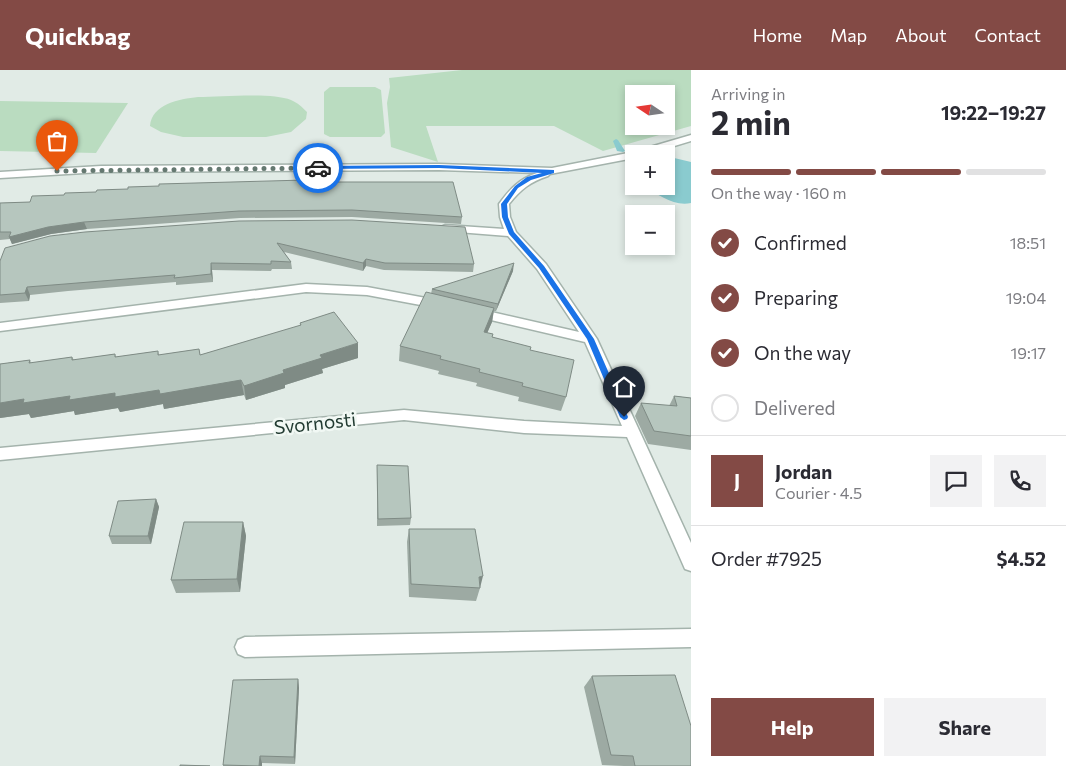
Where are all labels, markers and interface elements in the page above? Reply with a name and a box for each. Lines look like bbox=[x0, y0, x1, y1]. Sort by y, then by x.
text: Quickbag bbox=[25, 21, 130, 50]
text: Home bbox=[753, 24, 802, 46]
text: Map bbox=[830, 24, 867, 46]
text: About bbox=[895, 24, 947, 46]
text: Contact bbox=[975, 24, 1041, 46]
text: Arriving in bbox=[711, 84, 785, 103]
north arrow bbox=[625, 85, 675, 135]
map controls bbox=[625, 85, 675, 255]
text: 19:22–19:27 bbox=[941, 101, 1046, 124]
text: 2 min bbox=[711, 102, 791, 142]
pin bbox=[36, 120, 78, 171]
icon: bag bbox=[43, 127, 71, 155]
courier bbox=[293, 143, 343, 193]
button: + bbox=[625, 145, 675, 195]
icon: car bbox=[304, 154, 332, 182]
text: On the way · 160 m bbox=[711, 183, 847, 202]
button: − bbox=[625, 205, 675, 255]
icon: check bbox=[711, 229, 739, 257]
text: Confirmed bbox=[754, 231, 847, 254]
text: 18:51 bbox=[1010, 233, 1046, 252]
icon: check bbox=[711, 284, 739, 312]
text: Preparing bbox=[754, 286, 838, 309]
text: 19:04 bbox=[1006, 288, 1046, 307]
icon: check bbox=[711, 339, 739, 367]
text: On the way bbox=[754, 341, 851, 364]
text: 19:17 bbox=[1010, 343, 1046, 362]
pin bbox=[603, 366, 645, 417]
icon: home bbox=[610, 373, 638, 401]
text: Delivered bbox=[754, 396, 835, 419]
street label: Svornosti bbox=[273, 407, 357, 438]
button: chat bbox=[930, 455, 982, 507]
button: phone bbox=[994, 455, 1046, 507]
text: Jordan bbox=[775, 460, 832, 483]
text: J bbox=[734, 469, 740, 492]
text: Courier · 4.5 bbox=[775, 483, 862, 502]
text: Order #7925 bbox=[711, 547, 822, 570]
text: $4.52 bbox=[997, 547, 1046, 570]
button: Help bbox=[711, 698, 874, 756]
button: Share bbox=[884, 698, 1046, 756]

